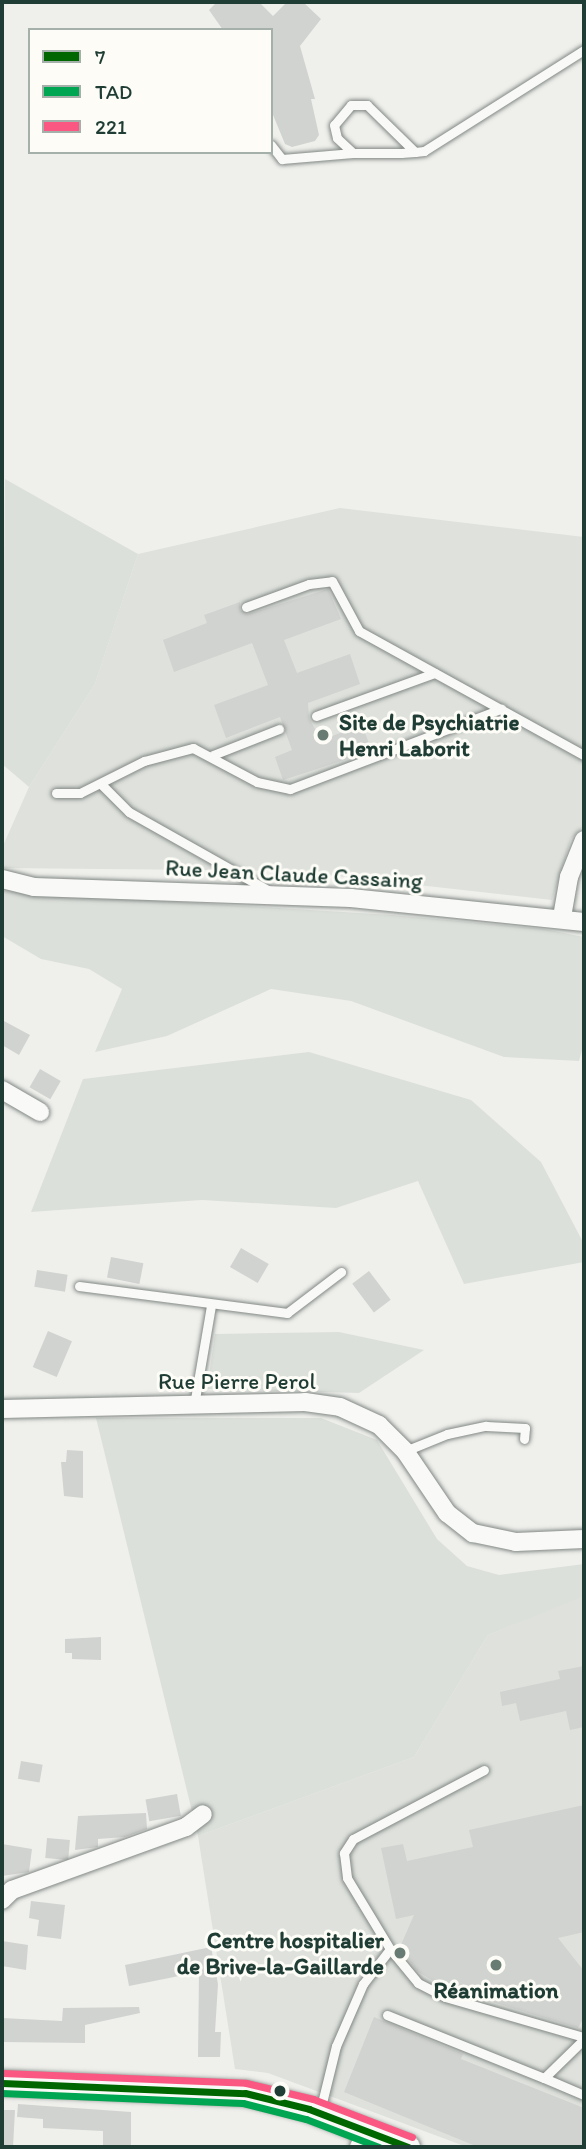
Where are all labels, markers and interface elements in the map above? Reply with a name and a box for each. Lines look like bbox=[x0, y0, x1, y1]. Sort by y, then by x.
legend bbox=[28, 28, 273, 154]
text: 7 bbox=[95, 44, 105, 69]
text: TAD bbox=[95, 79, 132, 104]
text: 221 bbox=[95, 114, 127, 139]
place label: Site de Psychiatrie Henri Laborit bbox=[339, 708, 520, 762]
marker: Site de Psychiatrie Henri Laborit bbox=[313, 725, 333, 745]
street label: Rue Jean Claude Cassaing bbox=[164, 853, 424, 895]
street label: Rue Pierre Perol bbox=[158, 1367, 316, 1395]
place label: Centre hospitalier de Brive-la-Gaillarde bbox=[176, 1926, 384, 1980]
marker: Centre hospitalier de Brive-la-Gaillarde bbox=[390, 1943, 410, 1963]
marker: Réanimation bbox=[488, 1957, 504, 1973]
place label: Réanimation bbox=[433, 1976, 559, 2004]
unlabelled marker bbox=[273, 2084, 287, 2098]

